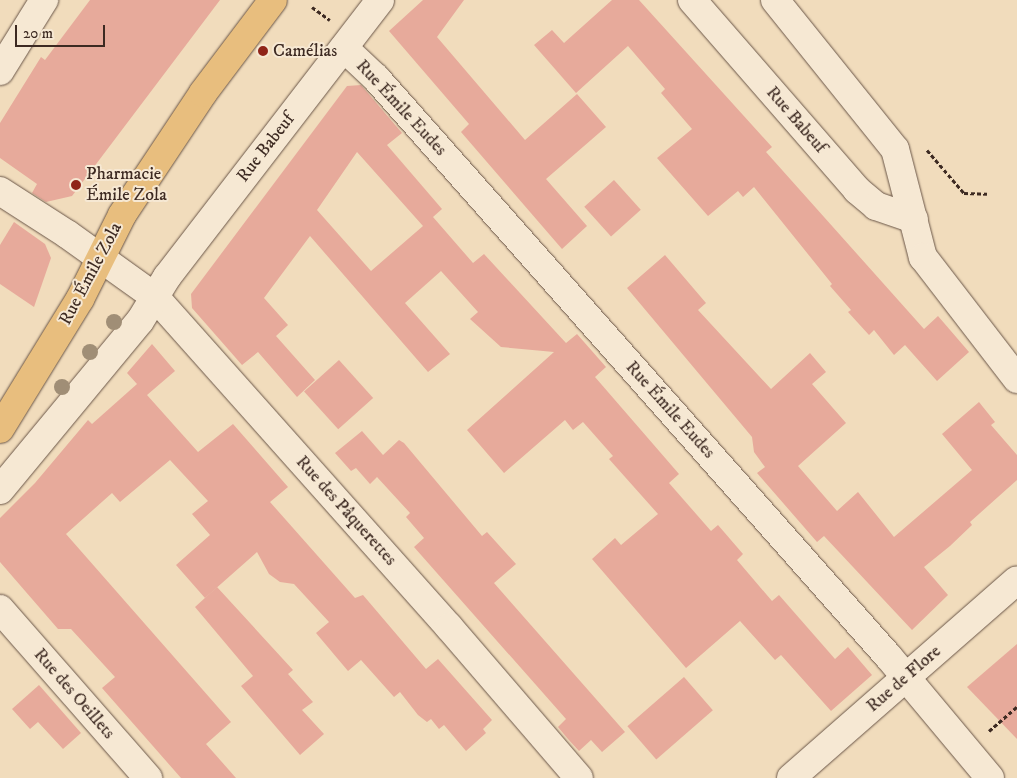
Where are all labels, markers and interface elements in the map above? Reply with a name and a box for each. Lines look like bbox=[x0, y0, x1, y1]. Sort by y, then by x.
scale bar bbox=[18, 15, 108, 47]
text: 20 m bbox=[23, 24, 53, 43]
place label: Camélias bbox=[273, 40, 337, 62]
marker: Camélias bbox=[257, 45, 269, 57]
street label: Rue Émile Eudes bbox=[351, 56, 451, 160]
street label: Rue Babeuf bbox=[761, 82, 831, 158]
street label: Rue Babeuf bbox=[232, 109, 300, 187]
place label: Pharmacie Émile Zola bbox=[86, 164, 167, 206]
marker: Pharmacie Émile Zola bbox=[70, 179, 82, 191]
street label: Rue Émile Zola bbox=[55, 219, 127, 329]
street label: Rue Émile Eudes bbox=[621, 357, 719, 463]
street label: Rue des Pâquerettes bbox=[291, 452, 401, 570]
street label: Rue de Flore bbox=[862, 641, 946, 717]
street label: Rue des Oeillets bbox=[29, 644, 119, 744]

